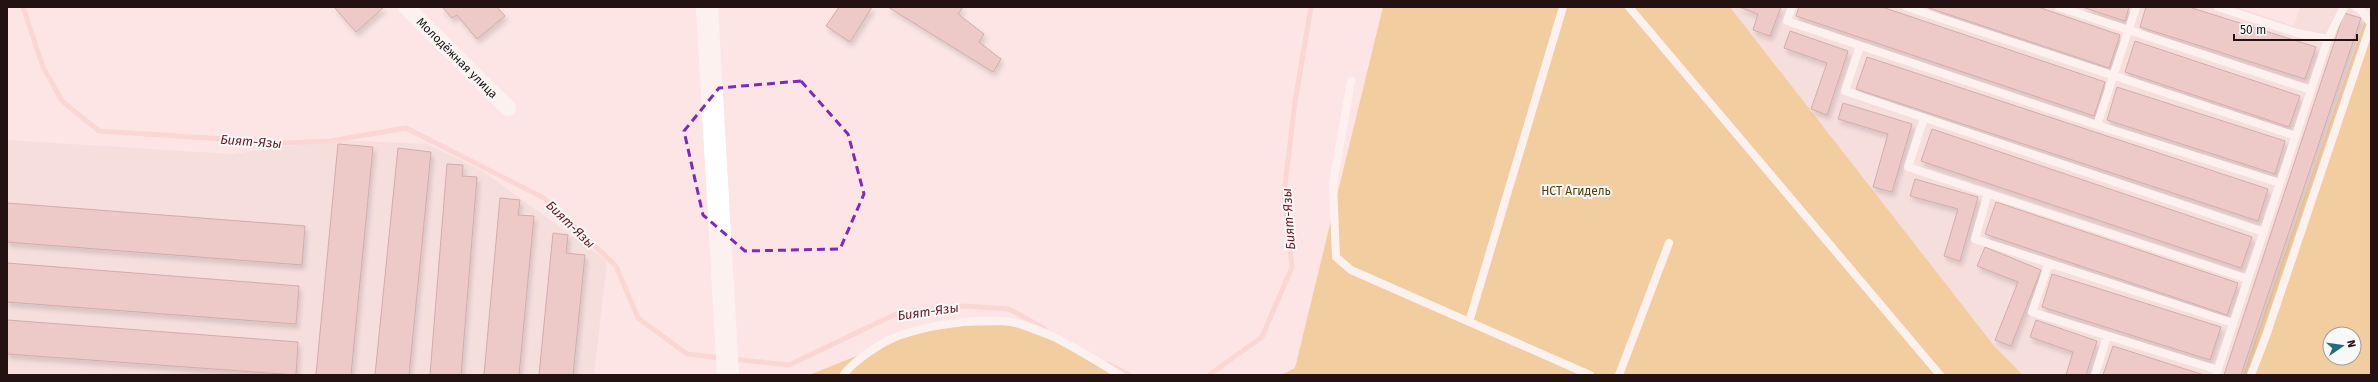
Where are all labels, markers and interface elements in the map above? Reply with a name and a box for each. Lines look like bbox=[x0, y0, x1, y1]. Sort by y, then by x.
street label: Молодёжная улица bbox=[414, 15, 500, 101]
scale bar bbox=[2234, 16, 2357, 42]
text: 50 m bbox=[2240, 23, 2266, 37]
water label: Бият-Язы bbox=[220, 132, 282, 151]
park label: НСТ Агидель bbox=[1541, 184, 1611, 198]
water label: Бият-Язы bbox=[1279, 188, 1298, 250]
water label: Бият-Язы bbox=[543, 198, 598, 251]
water label: Бият-Язы bbox=[896, 300, 960, 323]
north arrow bbox=[2322, 326, 2362, 366]
text: N bbox=[2344, 339, 2358, 349]

